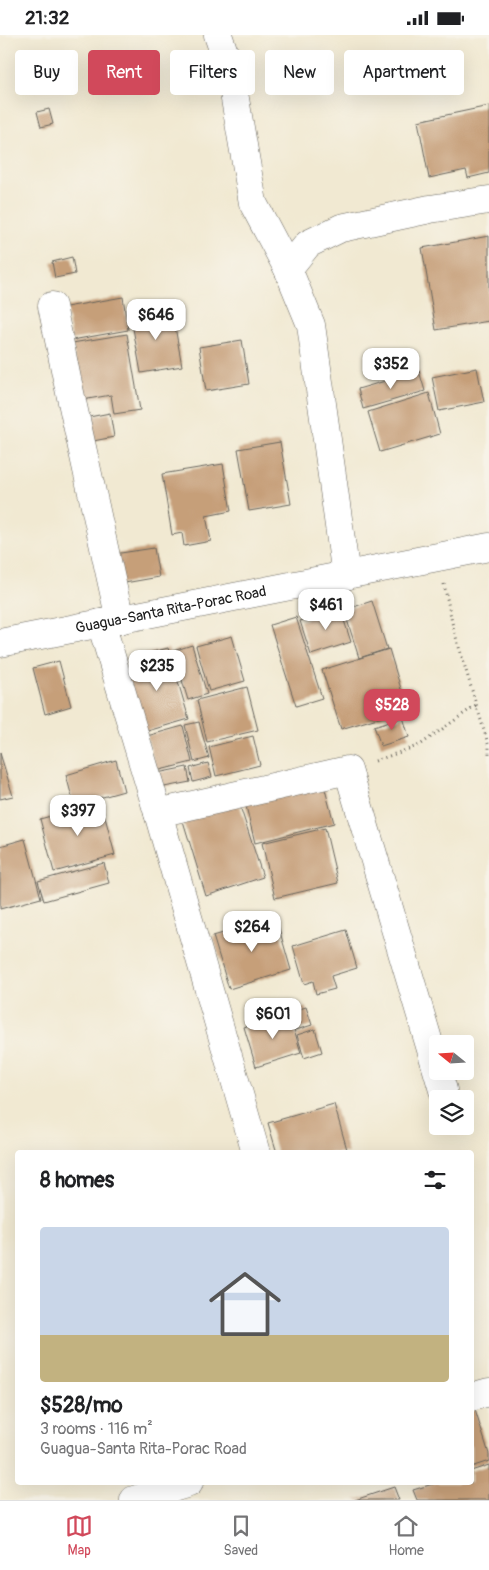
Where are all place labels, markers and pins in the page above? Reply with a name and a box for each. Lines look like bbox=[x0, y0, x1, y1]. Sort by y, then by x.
pin: $646 bbox=[126, 299, 186, 341]
pin: $352 bbox=[361, 347, 421, 390]
pin: $461 bbox=[296, 589, 356, 631]
pin: $235 bbox=[127, 649, 187, 692]
pin: $528 bbox=[362, 689, 422, 731]
pin: $397 bbox=[48, 795, 108, 837]
pin: $264 bbox=[222, 911, 282, 953]
pin: $601 bbox=[243, 997, 303, 1040]

